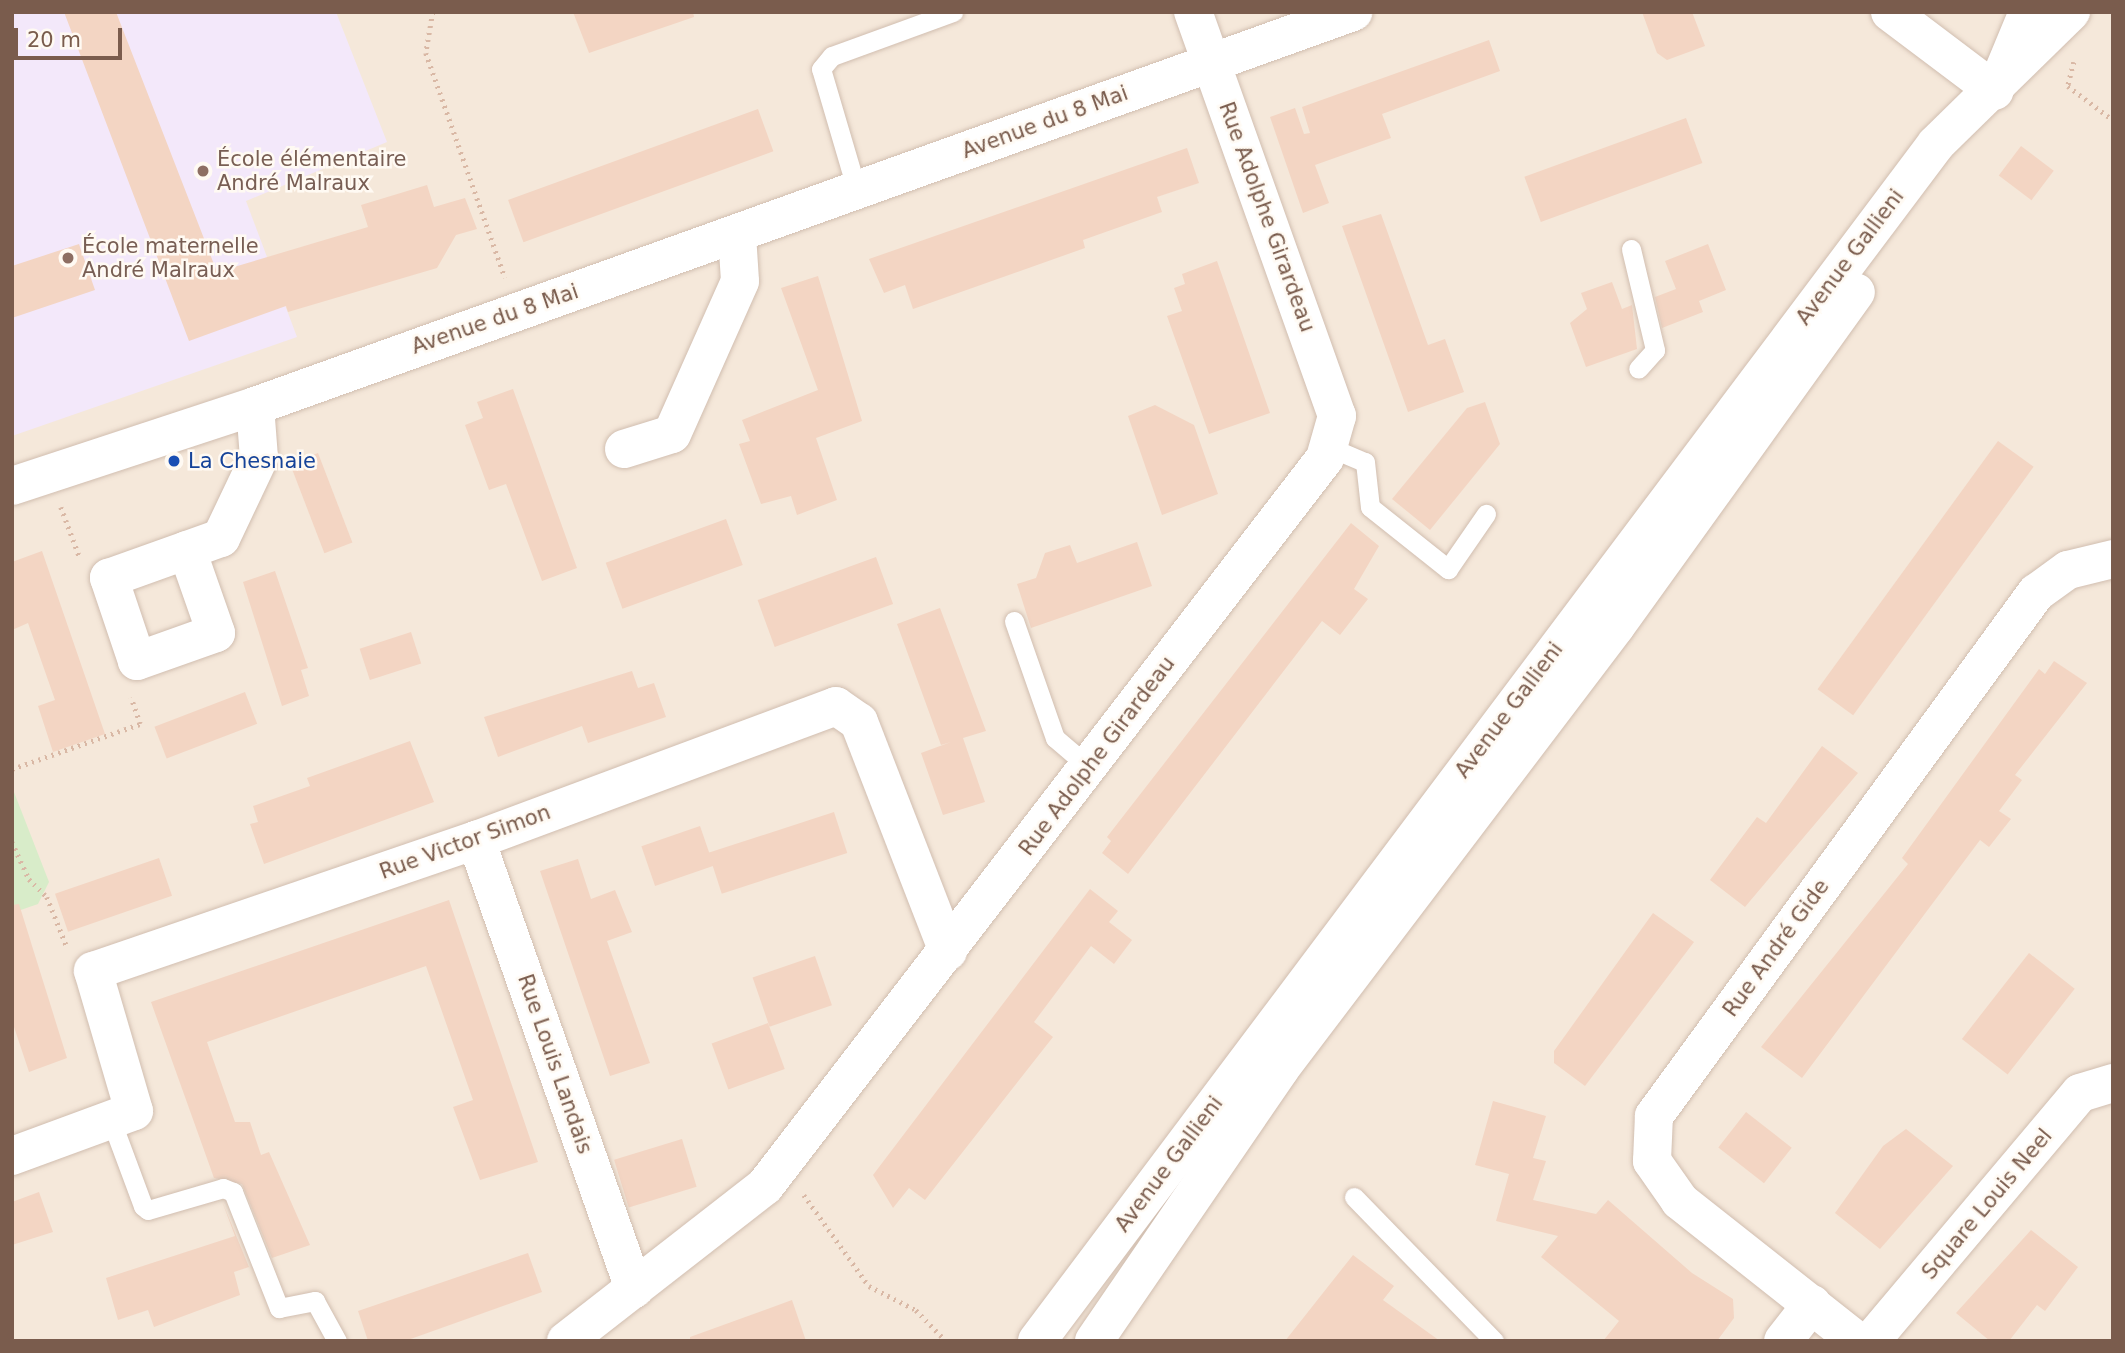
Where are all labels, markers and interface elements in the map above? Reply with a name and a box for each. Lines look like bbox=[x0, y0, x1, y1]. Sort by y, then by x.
scale bar bbox=[18, 14, 126, 58]
text: 20 m bbox=[27, 28, 81, 52]
street label: Avenue du 8 Mai bbox=[959, 80, 1131, 164]
street label: Rue Adolphe Girardeau bbox=[1214, 98, 1320, 336]
place label: École élémentaire André Malraux bbox=[217, 146, 406, 196]
marker: École élémentaire André Malraux bbox=[195, 163, 211, 179]
street label: Avenue Gallieni bbox=[1791, 184, 1909, 330]
place label: École maternelle André Malraux bbox=[82, 233, 259, 283]
marker: École maternelle André Malraux bbox=[60, 250, 76, 266]
street label: Avenue du 8 Mai bbox=[408, 279, 582, 359]
place label: La Chesnaie bbox=[188, 448, 316, 474]
marker: La Chesnaie bbox=[166, 453, 182, 469]
street label: Avenue Gallieni bbox=[1450, 637, 1568, 783]
street label: Rue Adolphe Girardeau bbox=[1014, 651, 1180, 861]
street label: Rue Victor Simon bbox=[376, 799, 554, 885]
street label: Rue André Gide bbox=[1718, 874, 1834, 1022]
street label: Rue Louis Landais bbox=[512, 971, 598, 1157]
street label: Avenue Gallieni bbox=[1110, 1091, 1228, 1237]
street label: Square Louis Neel bbox=[1917, 1124, 2057, 1284]

